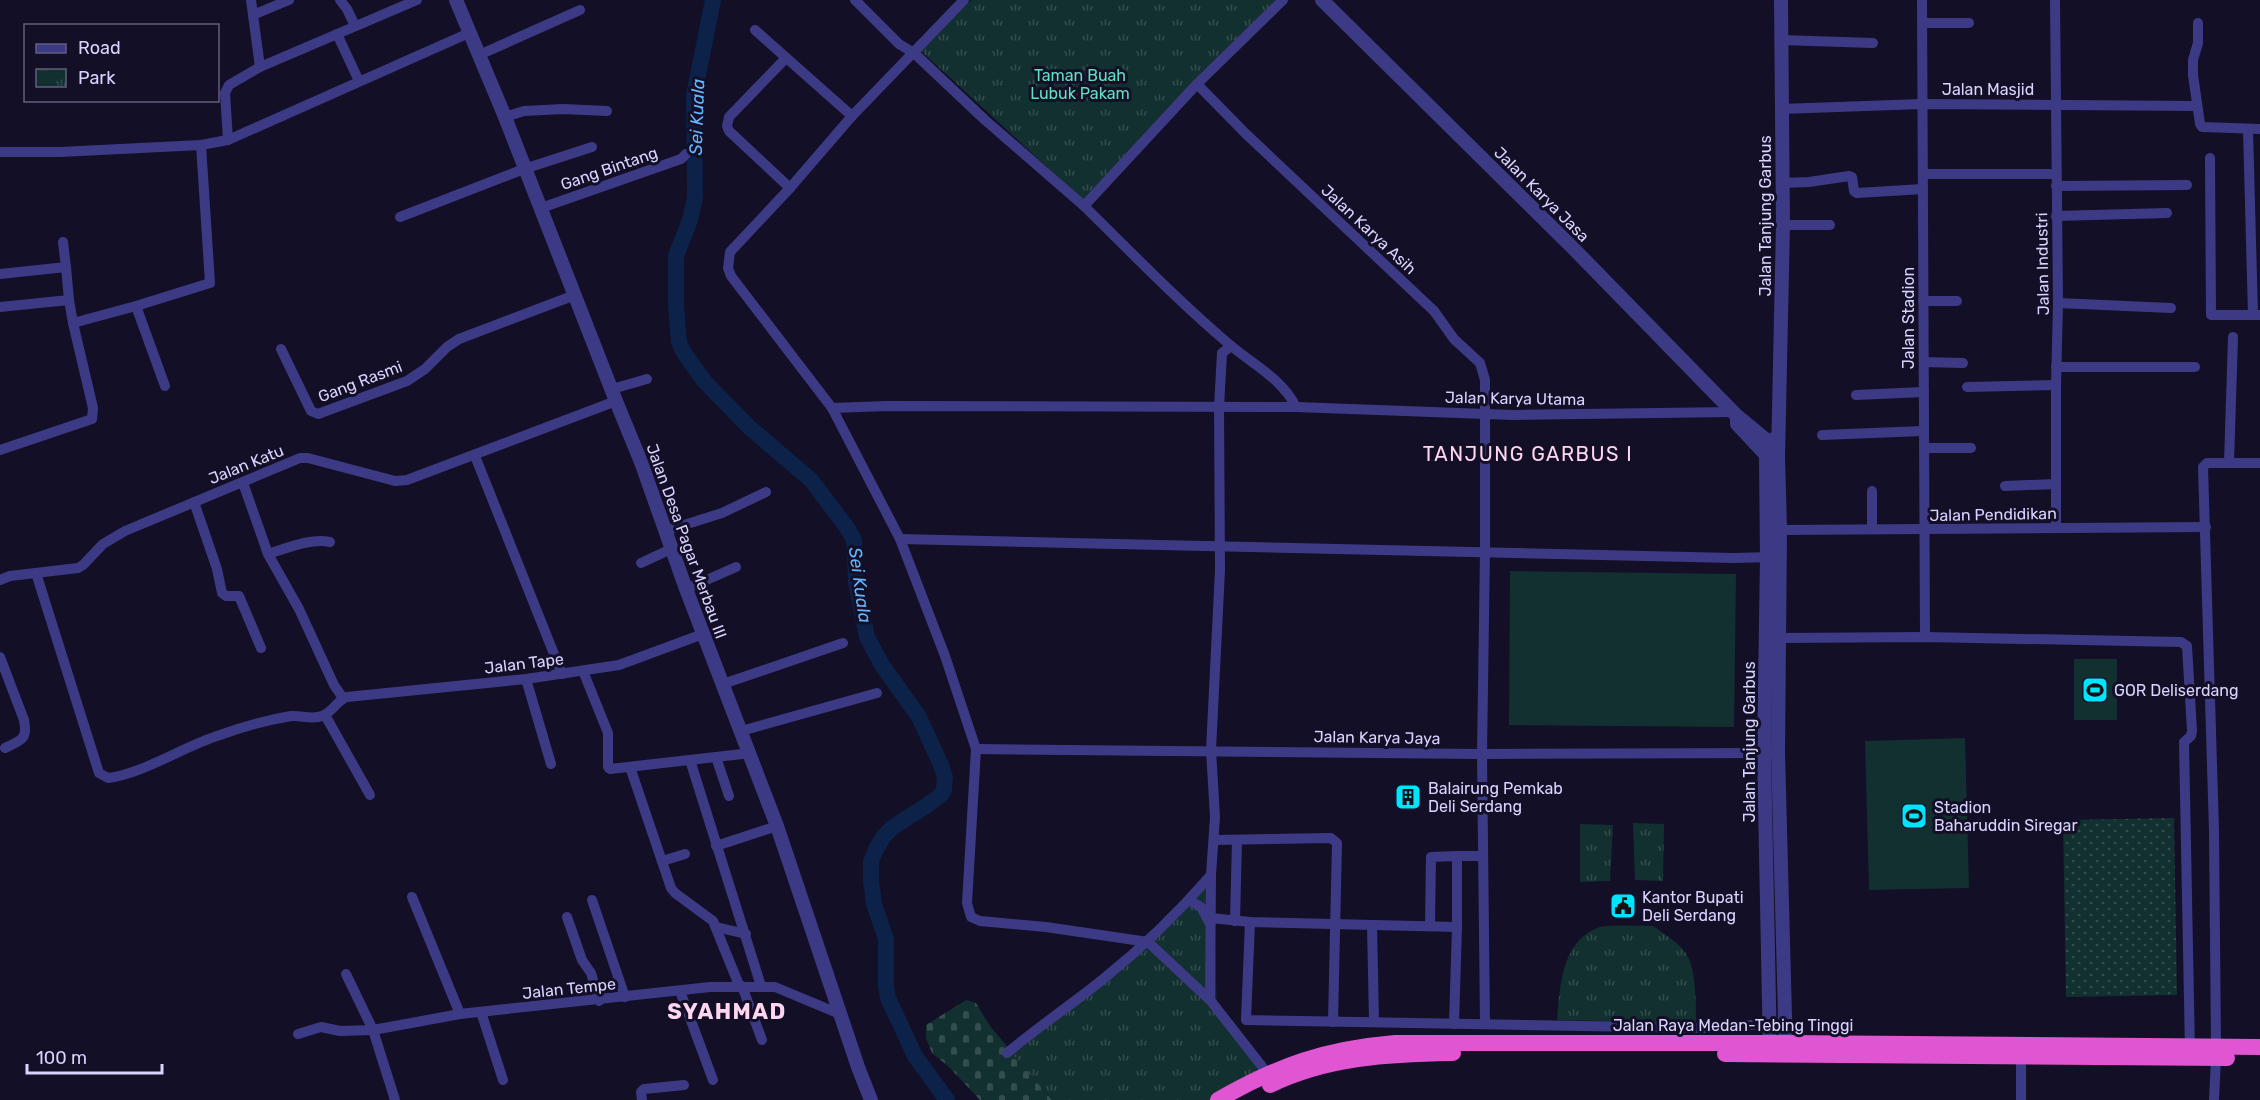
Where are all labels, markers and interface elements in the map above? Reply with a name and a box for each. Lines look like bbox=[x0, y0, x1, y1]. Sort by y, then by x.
legend bbox=[24, 24, 219, 102]
text: Road bbox=[78, 37, 121, 59]
park label: Taman Buah Lubuk Pakam bbox=[1030, 66, 1130, 103]
text: Park bbox=[78, 67, 116, 89]
water label: Sei Kuala bbox=[685, 78, 709, 156]
street label: Jalan Masjid bbox=[1942, 80, 2034, 99]
street label: Jalan Tanjung Garbus bbox=[1756, 135, 1775, 297]
street label: Gang Bintang bbox=[558, 143, 660, 194]
street label: Jalan Karya Jasa bbox=[1490, 143, 1593, 246]
street label: Jalan Karya Asih bbox=[1317, 180, 1420, 278]
street label: Jalan Industri bbox=[2032, 212, 2053, 316]
street label: Jalan Stadion bbox=[1899, 267, 1918, 369]
street label: Gang Rasmi bbox=[315, 357, 405, 406]
street label: Jalan Karya Utama bbox=[1445, 388, 1585, 409]
street label: Jalan Katu bbox=[206, 441, 287, 488]
street label: Jalan Desa Pagar Merbau III bbox=[642, 441, 731, 641]
district label: TANJUNG GARBUS I bbox=[1423, 442, 1633, 466]
street label: Jalan Pendidikan bbox=[1929, 504, 2057, 525]
water label: Sei Kuala bbox=[844, 546, 876, 625]
street label: Jalan Tape bbox=[483, 649, 565, 678]
street label: Jalan Tanjung Garbus bbox=[1740, 661, 1759, 823]
sports icon: GOR Deliserdang bbox=[2080, 675, 2110, 705]
place label: GOR Deliserdang bbox=[2114, 681, 2239, 700]
street label: Jalan Karya Jaya bbox=[1313, 727, 1441, 748]
place label: Balairung Pemkab Deli Serdang bbox=[1428, 779, 1563, 816]
building icon: Balairung Pemkab Deli Serdang bbox=[1393, 782, 1423, 812]
place label: Stadion Baharuddin Siregar bbox=[1934, 798, 2078, 835]
sports icon: Stadion Baharuddin Siregar bbox=[1899, 801, 1929, 831]
place label: Kantor Bupati Deli Serdang bbox=[1642, 888, 1744, 925]
public building icon: Kantor Bupati Deli Serdang bbox=[1608, 891, 1638, 921]
street label: Jalan Tempe bbox=[521, 974, 617, 1003]
district label: SYAHMAD bbox=[667, 998, 787, 1025]
street label: Jalan Raya Medan-Tebing Tinggi bbox=[1613, 1016, 1853, 1035]
scale bar bbox=[27, 1037, 162, 1075]
text: 100 m bbox=[36, 1047, 87, 1069]

